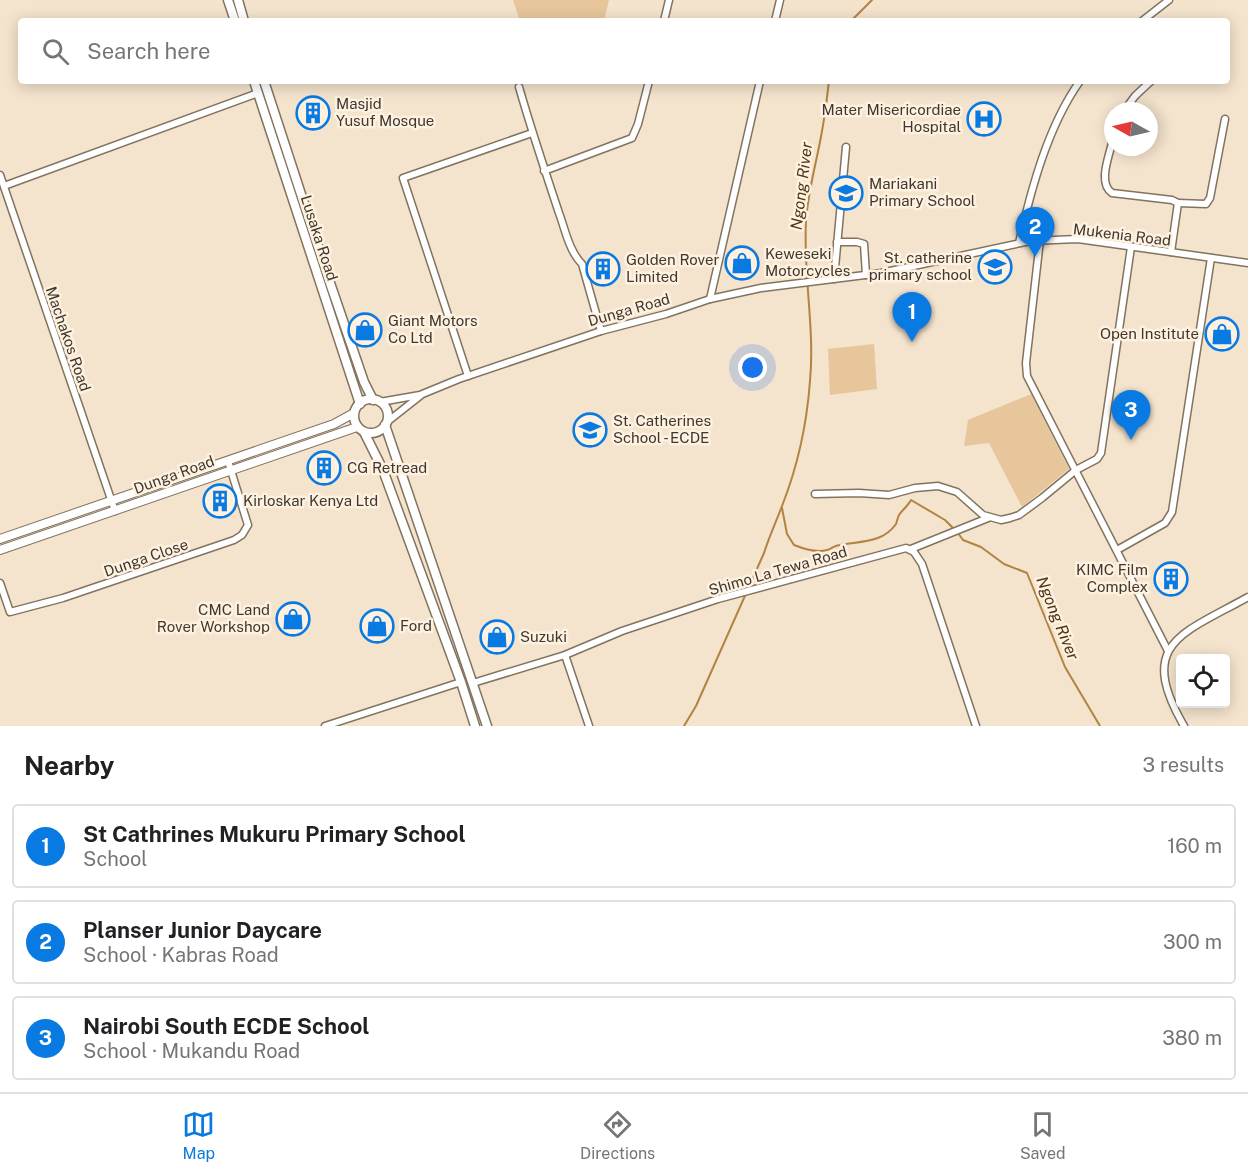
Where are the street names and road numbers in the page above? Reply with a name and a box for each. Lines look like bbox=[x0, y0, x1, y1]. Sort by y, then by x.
street label: Lusaka Road bbox=[298, 193, 341, 283]
street label: Mukenia Road bbox=[1072, 220, 1172, 249]
street label: Machakos Road bbox=[43, 284, 94, 393]
street label: Dunga Road bbox=[586, 290, 672, 329]
street label: Dunga Road bbox=[131, 452, 216, 497]
street label: Dunga Close bbox=[101, 535, 190, 580]
street label: Shimo La Tewa Road bbox=[707, 543, 849, 598]

